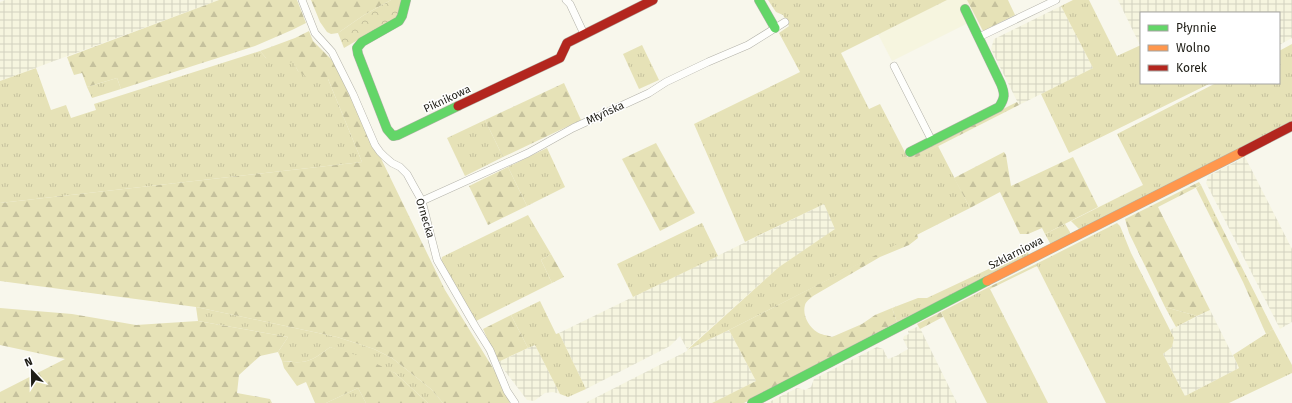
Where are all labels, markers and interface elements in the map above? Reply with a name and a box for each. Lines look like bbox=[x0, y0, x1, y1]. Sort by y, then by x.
legend bbox=[1140, 12, 1280, 84]
text: Płynnie bbox=[1176, 21, 1217, 35]
text: Wolno bbox=[1176, 41, 1210, 55]
text: Korek bbox=[1176, 61, 1208, 75]
street label: Piknikowa bbox=[421, 82, 473, 116]
street label: Młyńska bbox=[584, 99, 626, 127]
street label: Ornecka bbox=[413, 196, 437, 240]
street label: Szklarniowa bbox=[987, 234, 1045, 272]
north arrow bbox=[12, 351, 52, 391]
text: N bbox=[23, 355, 34, 370]

